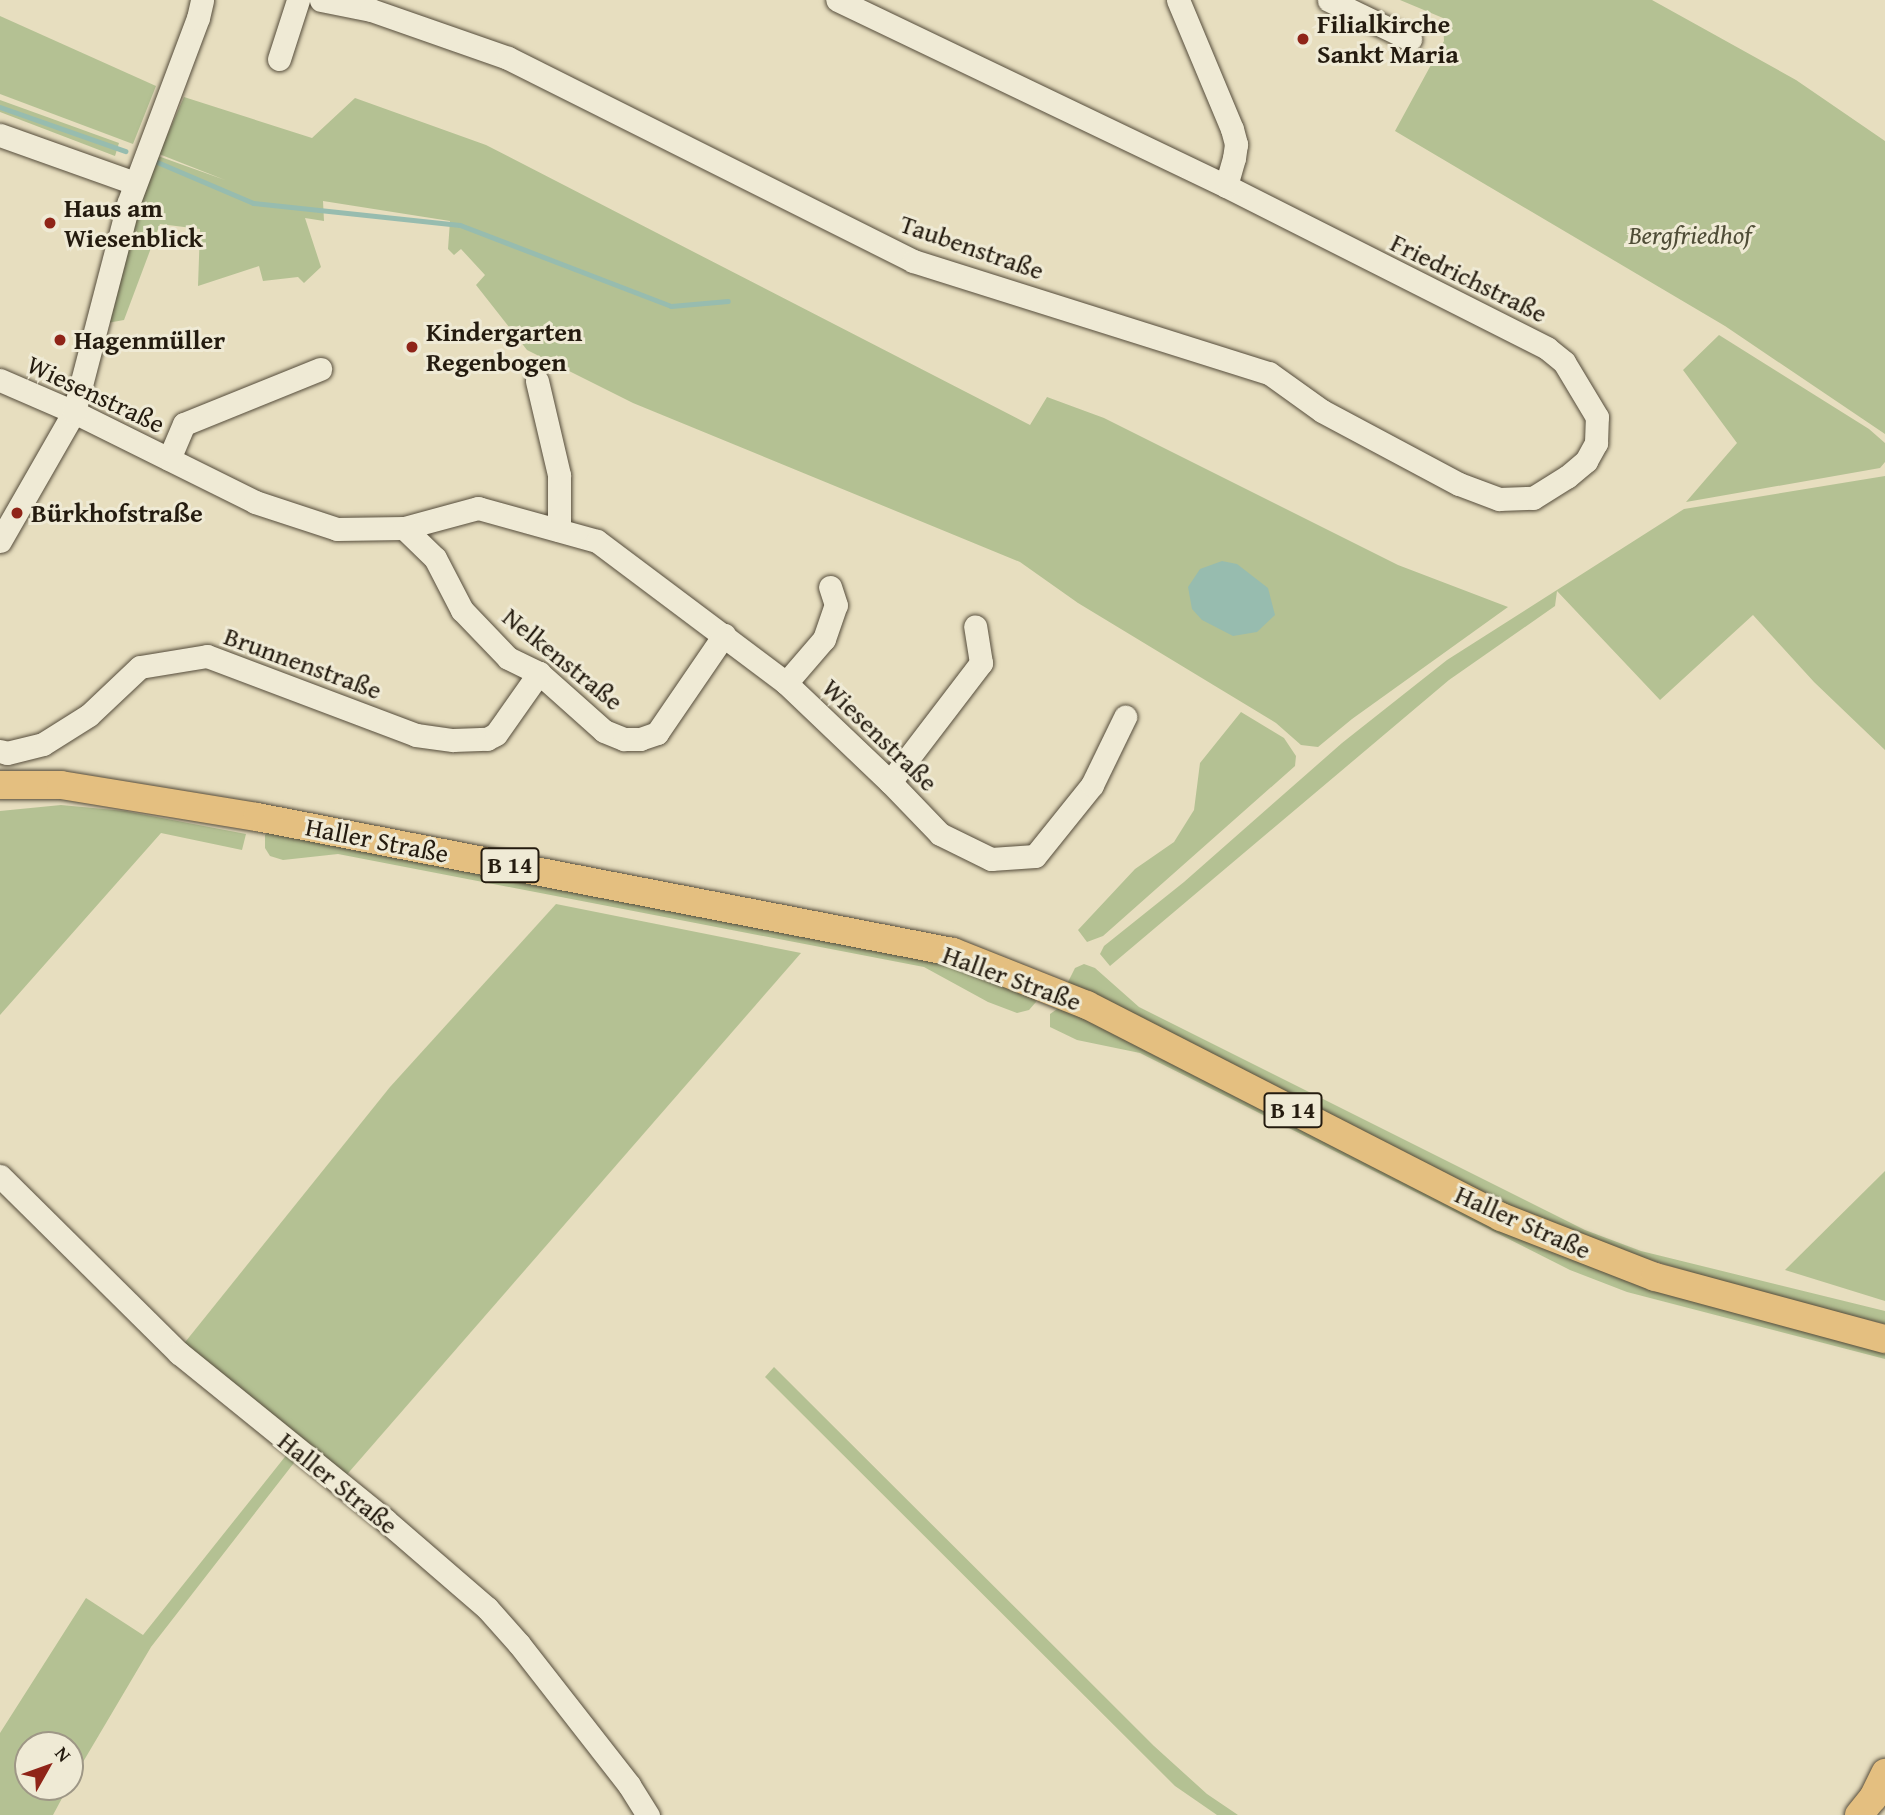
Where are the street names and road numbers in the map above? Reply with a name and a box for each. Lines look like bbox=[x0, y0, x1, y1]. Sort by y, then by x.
street label: Taubenstraße bbox=[896, 208, 1048, 286]
street label: Friedrichstraße bbox=[1386, 227, 1552, 329]
street label: Wiesenstraße bbox=[22, 348, 170, 440]
street label: Nelkenstraße bbox=[497, 601, 629, 717]
street label: Brunnenstraße bbox=[220, 620, 386, 706]
street label: Wiesenstraße bbox=[816, 672, 944, 798]
street label: Haller Straße bbox=[303, 811, 451, 869]
road number: B 14 bbox=[480, 844, 540, 886]
street label: Haller Straße bbox=[939, 939, 1085, 1017]
road number: B 14 bbox=[1263, 1090, 1323, 1130]
street label: Haller Straße bbox=[1450, 1178, 1596, 1266]
street label: Haller Straße bbox=[272, 1425, 404, 1541]

